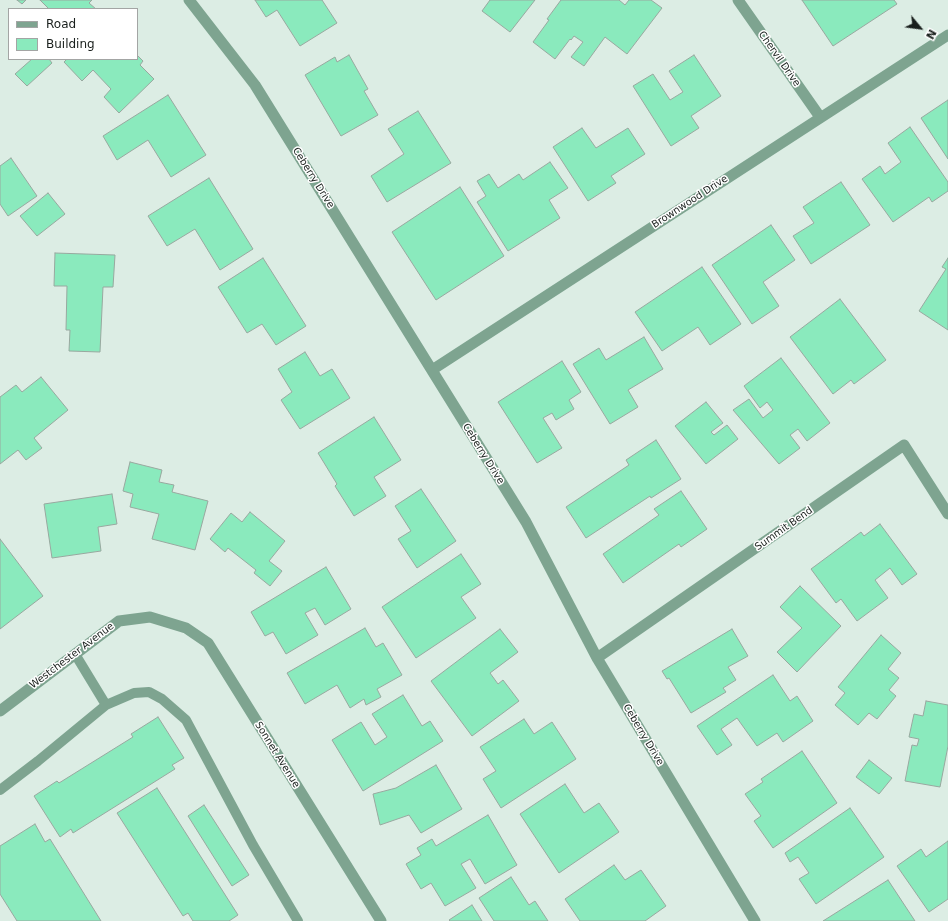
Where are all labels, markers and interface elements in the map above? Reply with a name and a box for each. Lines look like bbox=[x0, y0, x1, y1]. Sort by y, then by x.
legend bbox=[8, 8, 138, 60]
north arrow bbox=[900, 8, 940, 48]
text: Road bbox=[46, 17, 76, 31]
text: N bbox=[923, 27, 939, 41]
street label: Chervil Drive bbox=[755, 29, 803, 89]
text: Building bbox=[46, 37, 95, 51]
street label: Ceberry Drive bbox=[290, 145, 336, 211]
street label: Brownwood Drive bbox=[650, 173, 730, 231]
street label: Ceberry Drive bbox=[460, 421, 506, 487]
street label: Summit Bend bbox=[753, 505, 815, 553]
street label: Westchester Avenue bbox=[28, 620, 116, 692]
street label: Ceberry Drive bbox=[620, 702, 666, 768]
street label: Sonnet Avenue bbox=[252, 720, 302, 790]

